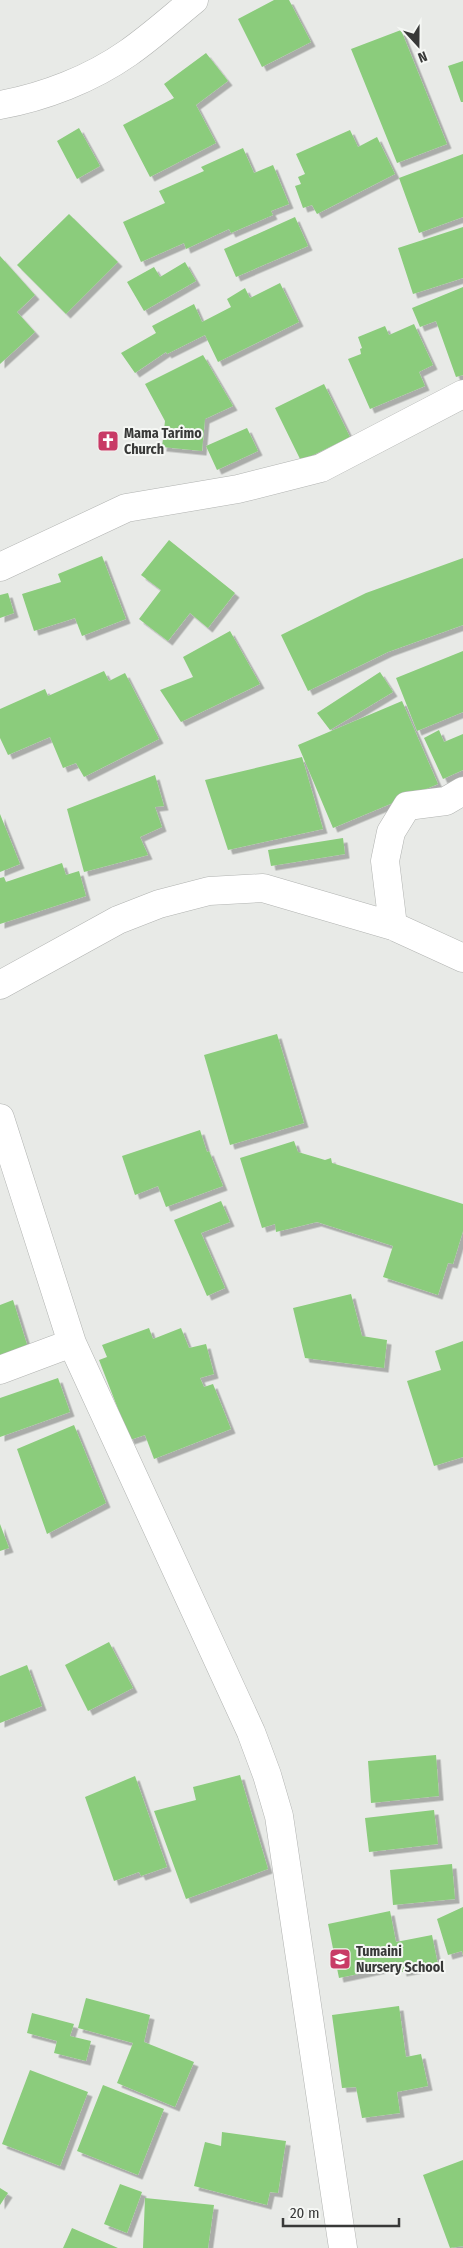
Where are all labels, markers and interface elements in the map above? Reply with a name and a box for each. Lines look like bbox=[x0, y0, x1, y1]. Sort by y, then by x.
north arrow bbox=[393, 20, 443, 70]
text: N bbox=[416, 47, 429, 66]
place label: Mama Tarimo Church bbox=[124, 425, 202, 458]
church icon: Mama Tarimo Church bbox=[96, 429, 120, 453]
place label: Tumaini Nursery School bbox=[356, 1943, 444, 1976]
school or university icon: Tumaini Nursery School bbox=[328, 1947, 352, 1971]
scale bar bbox=[283, 2196, 399, 2228]
text: 20 m bbox=[290, 2204, 320, 2222]

